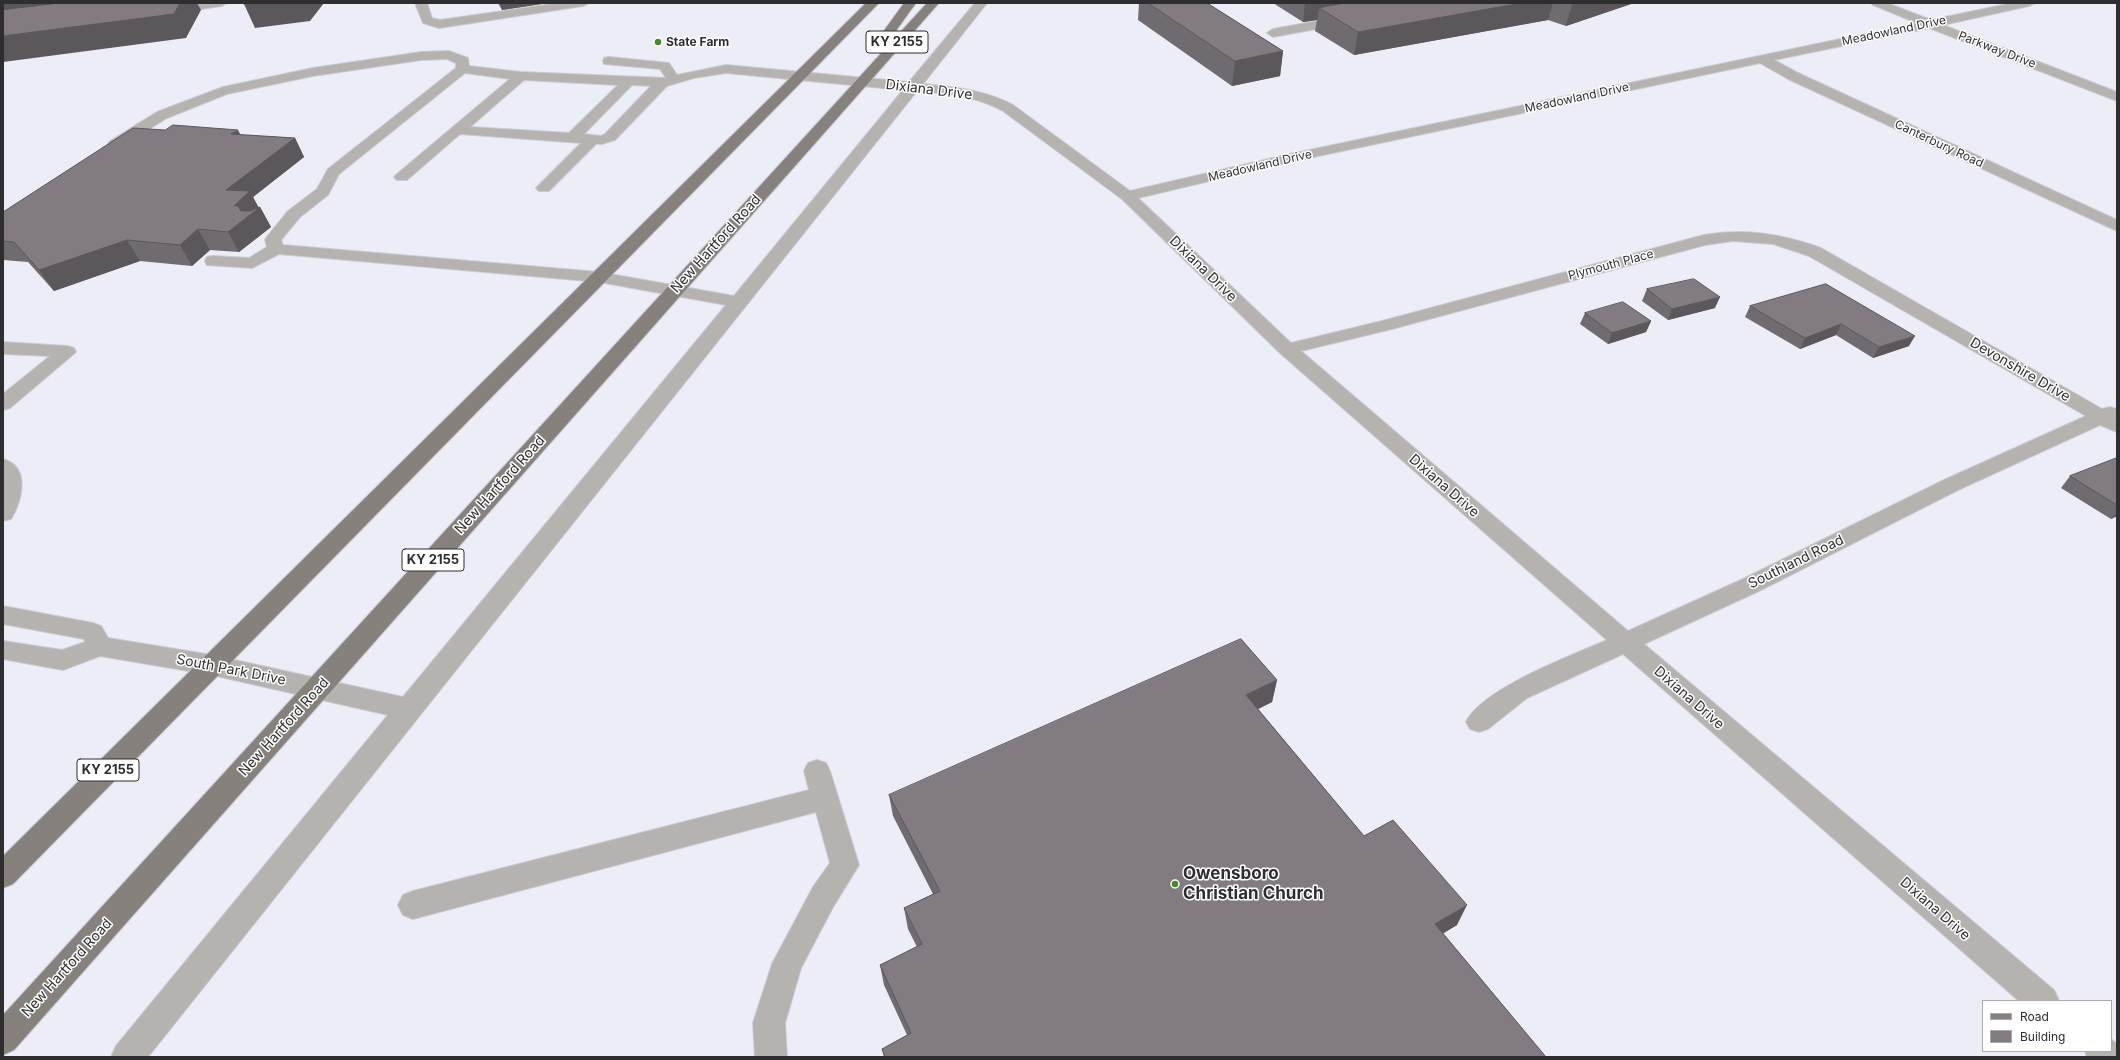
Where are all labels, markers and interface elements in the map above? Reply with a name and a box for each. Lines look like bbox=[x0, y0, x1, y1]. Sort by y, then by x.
street label: Meadowland Drive bbox=[1841, 13, 1947, 49]
street label: Parkway Drive bbox=[1956, 29, 2038, 71]
road number: KY 2155 bbox=[866, 31, 928, 53]
place label: State Farm bbox=[666, 35, 729, 49]
marker: State Farm bbox=[653, 37, 663, 47]
street label: Dixiana Drive bbox=[885, 76, 973, 104]
street label: Meadowland Drive bbox=[1524, 80, 1630, 116]
street label: Canterbury Road bbox=[1892, 117, 1986, 171]
street label: Meadowland Drive bbox=[1207, 147, 1313, 185]
street label: New Hartford Road bbox=[667, 191, 765, 297]
street label: Dixiana Drive bbox=[1166, 233, 1240, 305]
street label: Plymouth Place bbox=[1567, 247, 1655, 283]
street label: Devonshire Drive bbox=[1967, 334, 2073, 406]
street label: New Hartford Road bbox=[451, 432, 549, 538]
street label: Dixiana Drive bbox=[1406, 451, 1482, 521]
street label: Southland Road bbox=[1745, 532, 1847, 592]
road number: KY 2155 bbox=[402, 549, 464, 571]
street label: South Park Drive bbox=[175, 651, 287, 689]
street label: Dixiana Drive bbox=[1651, 663, 1727, 733]
street label: New Hartford Road bbox=[235, 674, 333, 780]
road number: KY 2155 bbox=[77, 759, 139, 781]
place label: Owensboro Christian Church bbox=[1183, 864, 1323, 904]
street label: Dixiana Drive bbox=[1897, 874, 1973, 944]
marker: Owensboro Christian Church bbox=[1170, 879, 1180, 889]
street label: New Hartford Road bbox=[18, 915, 116, 1021]
legend bbox=[1982, 1000, 2112, 1052]
text: Road bbox=[2020, 1009, 2049, 1024]
text: Building bbox=[2020, 1029, 2065, 1044]

